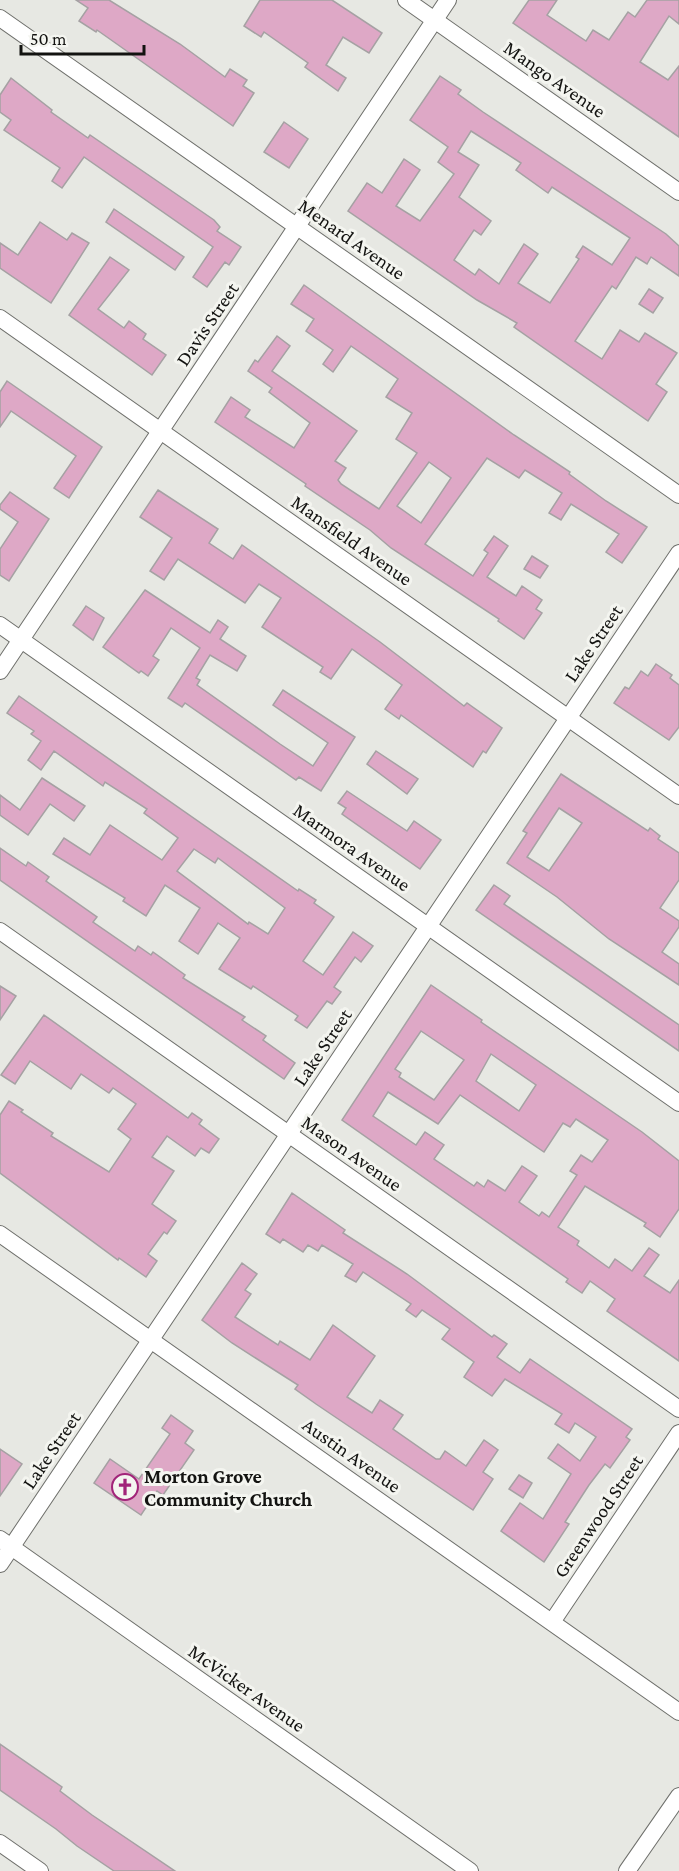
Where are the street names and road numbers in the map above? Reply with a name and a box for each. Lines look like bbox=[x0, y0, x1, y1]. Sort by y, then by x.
street label: Mango Avenue bbox=[499, 36, 610, 123]
street label: Menard Avenue bbox=[294, 194, 410, 284]
street label: Davis Street bbox=[171, 278, 243, 370]
street label: Mansfield Avenue bbox=[287, 490, 417, 590]
street label: Lake Street bbox=[559, 600, 627, 686]
street label: Marmora Avenue bbox=[289, 799, 415, 896]
street label: Lake Street bbox=[288, 1004, 356, 1090]
street label: Mason Avenue bbox=[298, 1110, 406, 1196]
street label: Lake Street bbox=[17, 1407, 85, 1493]
street label: Austin Avenue bbox=[299, 1413, 406, 1497]
street label: Greenwood Street bbox=[549, 1450, 647, 1581]
street label: McVicker Avenue bbox=[184, 1640, 310, 1737]

